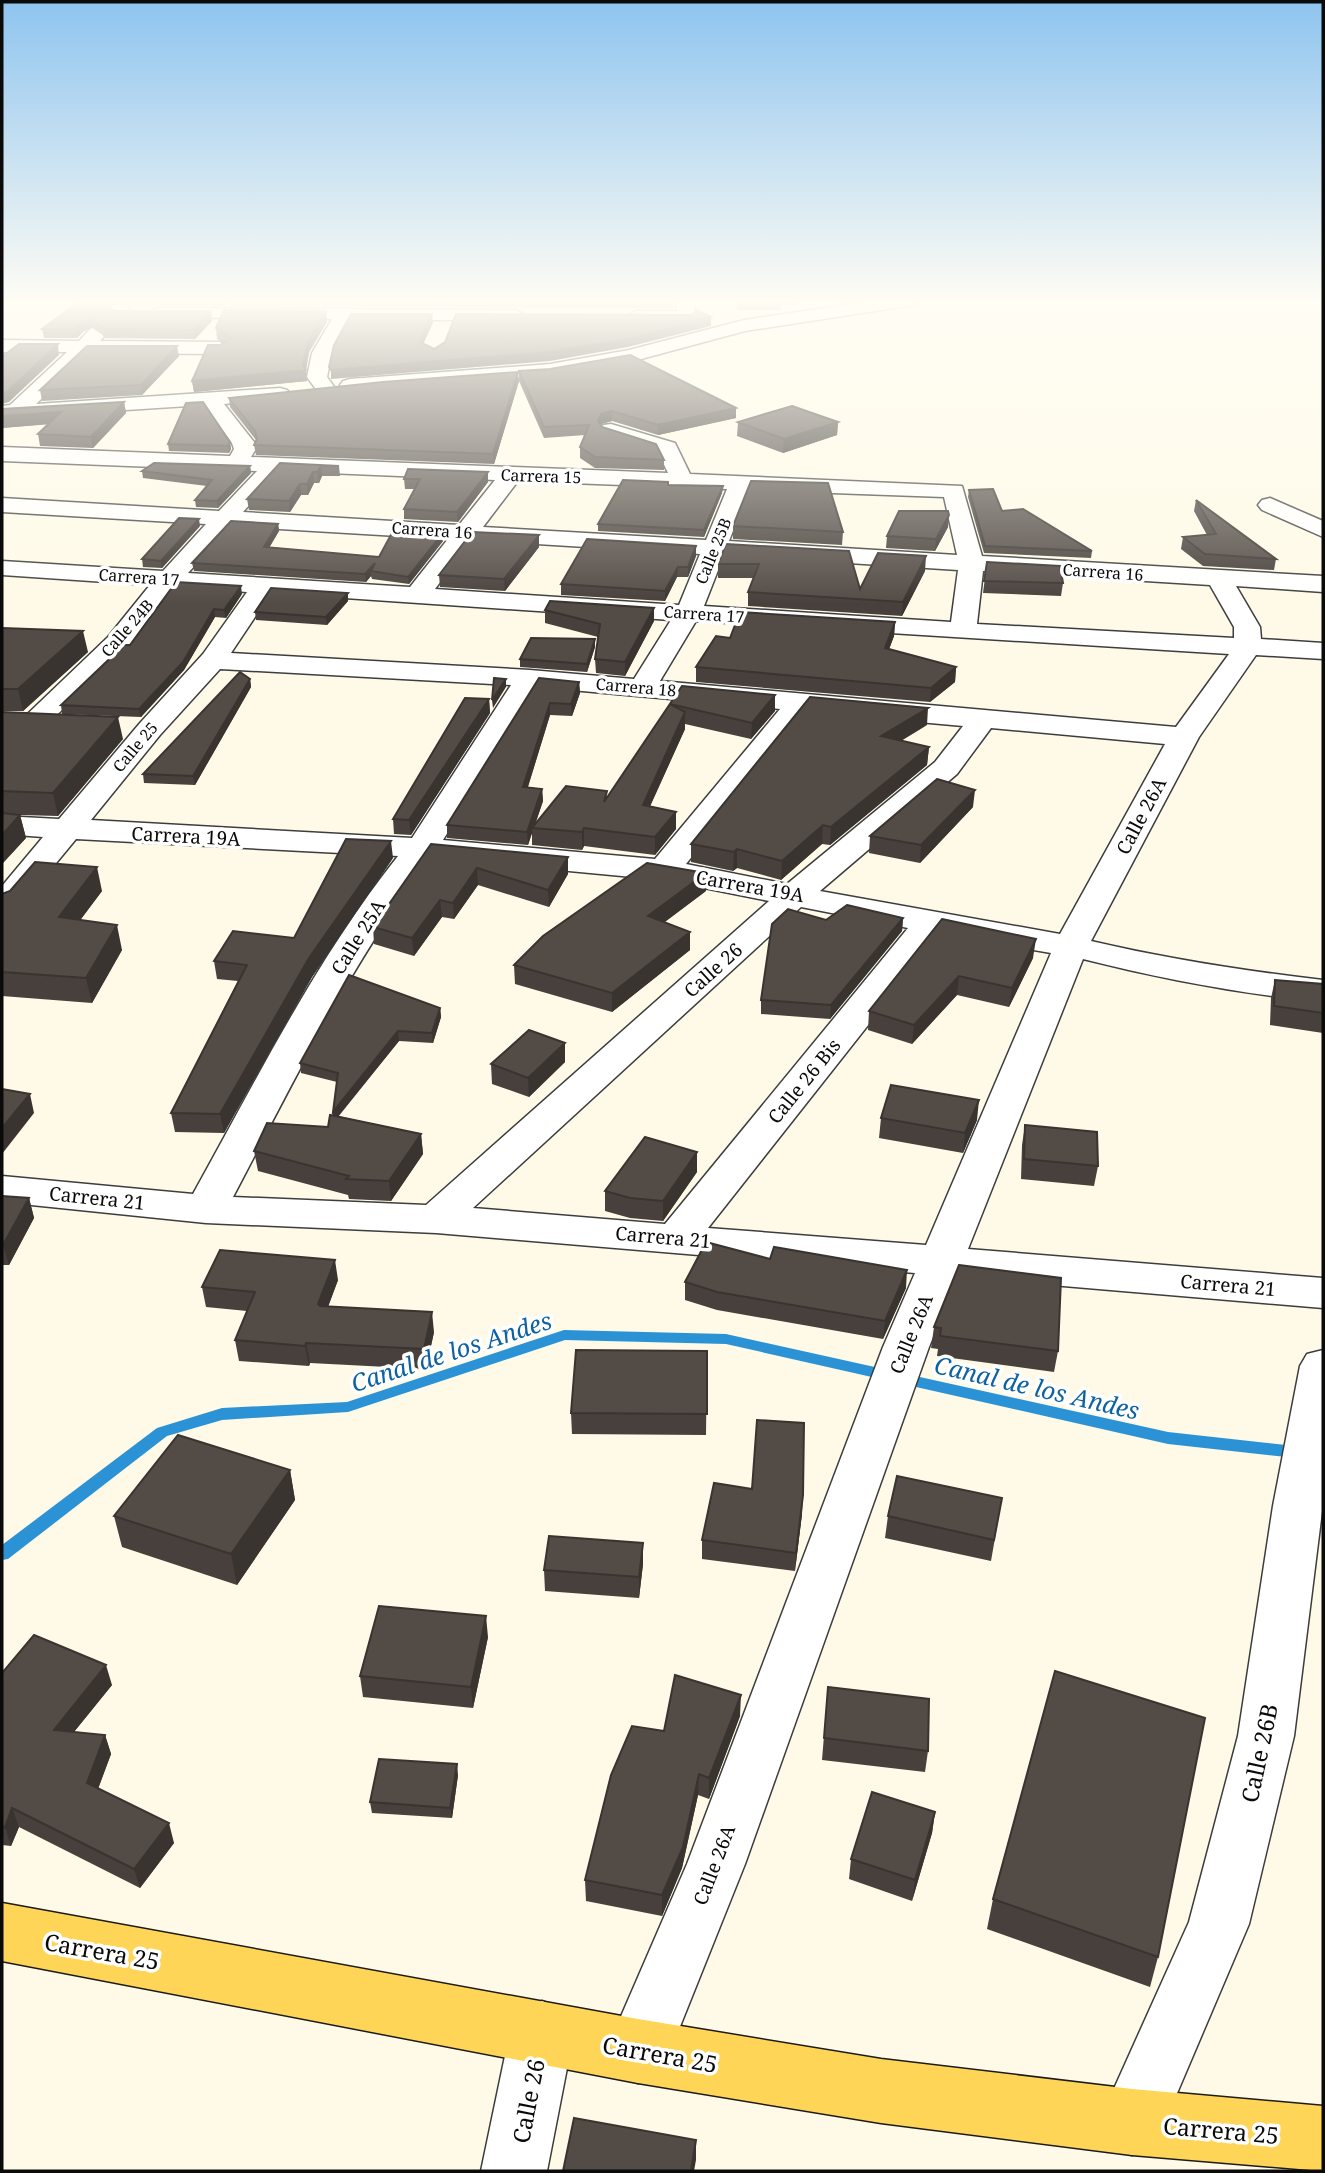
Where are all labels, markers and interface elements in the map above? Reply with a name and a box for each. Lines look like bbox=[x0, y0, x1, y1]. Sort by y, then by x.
street label: Carrera 15 bbox=[500, 464, 582, 488]
street label: Calle 25B bbox=[690, 515, 736, 587]
street label: Carrera 16 bbox=[391, 516, 473, 544]
street label: Carrera 16 bbox=[1062, 558, 1144, 586]
street label: Carrera 17 bbox=[98, 563, 180, 591]
street label: Calle 24B bbox=[96, 594, 158, 662]
street label: Carrera 17 bbox=[663, 600, 745, 628]
street label: Carrera 18 bbox=[595, 673, 677, 701]
street label: Calle 25 bbox=[107, 717, 163, 777]
street label: Calle 26A bbox=[1110, 772, 1172, 859]
street label: Carrera 19A bbox=[131, 820, 242, 852]
street label: Carrera 19A bbox=[694, 864, 807, 908]
street label: Calle 25A bbox=[325, 894, 392, 979]
street label: Calle 26 bbox=[678, 937, 748, 1003]
street label: Calle 26 Bis bbox=[762, 1033, 846, 1129]
street label: Carrera 21 bbox=[48, 1180, 146, 1216]
street label: Carrera 21 bbox=[614, 1220, 712, 1254]
street label: Carrera 21 bbox=[1179, 1268, 1277, 1302]
street label: Calle 26A bbox=[883, 1290, 939, 1378]
water label: Canal de los Andes bbox=[346, 1303, 556, 1399]
water label: Canal de los Andes bbox=[931, 1347, 1143, 1427]
street label: Calle 26B bbox=[1233, 1701, 1285, 1805]
street label: Calle 26A bbox=[687, 1821, 741, 1909]
street label: Carrera 25 bbox=[42, 1925, 162, 1977]
street label: Carrera 25 bbox=[600, 2028, 720, 2080]
street label: Calle 26 bbox=[504, 2056, 552, 2146]
street label: Carrera 25 bbox=[1162, 2109, 1280, 2151]

